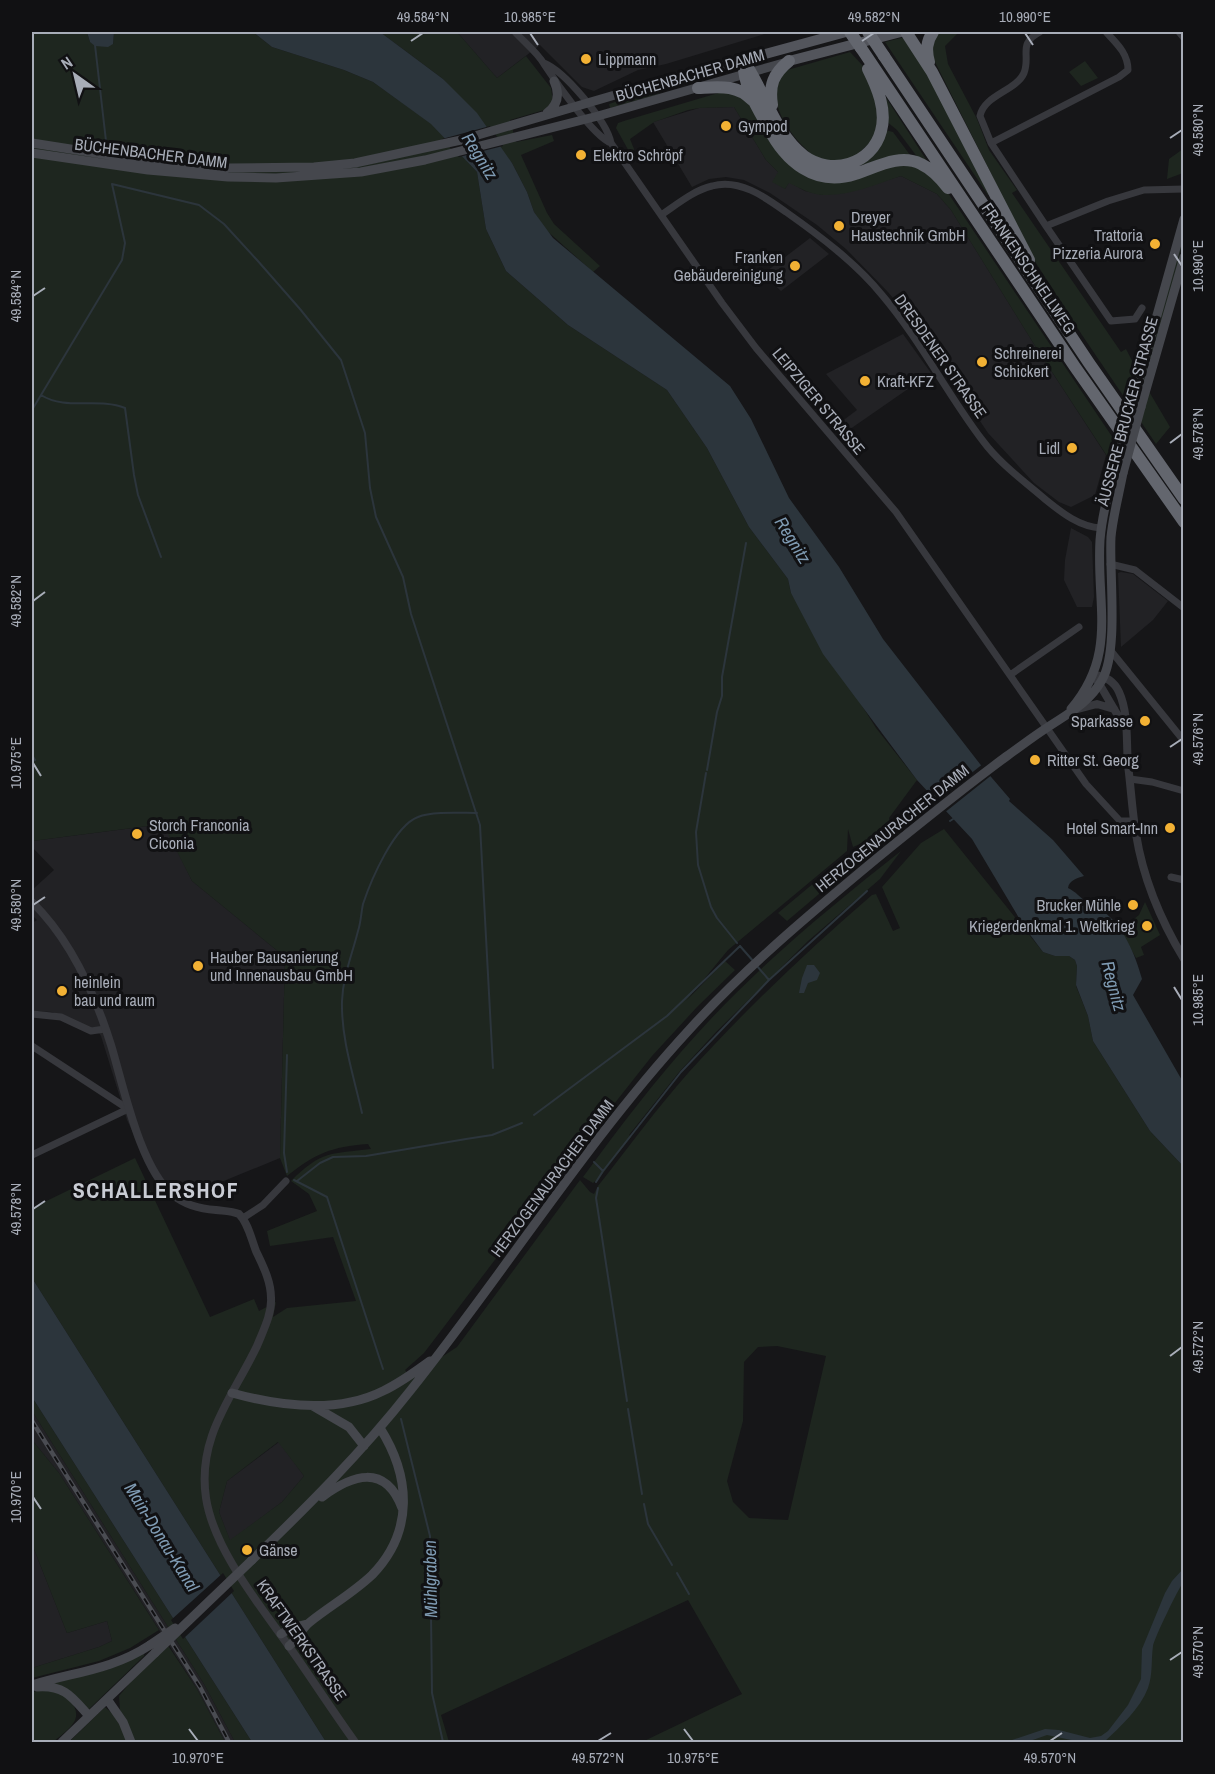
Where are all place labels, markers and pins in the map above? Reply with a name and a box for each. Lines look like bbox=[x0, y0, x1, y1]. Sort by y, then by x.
place label: Lippmann bbox=[598, 48, 656, 70]
marker: Lippmann bbox=[579, 52, 593, 66]
place label: Gympod bbox=[738, 115, 788, 137]
marker: Gympod bbox=[719, 119, 733, 133]
place label: Elektro Schröpf bbox=[593, 144, 683, 166]
marker: Elektro Schröpf bbox=[574, 148, 588, 162]
place label: Dreyer Haustechnik GmbH bbox=[851, 206, 965, 246]
marker: Dreyer Haustechnik GmbH bbox=[832, 219, 846, 233]
place label: Trattoria Pizzeria Aurora bbox=[1053, 224, 1144, 264]
marker: Trattoria Pizzeria Aurora bbox=[1148, 237, 1162, 251]
place label: Franken Gebäudereinigung bbox=[674, 246, 784, 286]
marker: Franken Gebäudereinigung bbox=[788, 259, 802, 273]
place label: Schreinerei Schickert bbox=[994, 342, 1062, 382]
marker: Schreinerei Schickert bbox=[975, 355, 989, 369]
place label: Kraft-KFZ bbox=[877, 370, 934, 392]
marker: Kraft-KFZ bbox=[858, 374, 872, 388]
place label: Lidl bbox=[1039, 437, 1060, 459]
marker: Lidl bbox=[1065, 441, 1079, 455]
place label: Sparkasse bbox=[1071, 710, 1133, 732]
marker: Sparkasse bbox=[1138, 714, 1152, 728]
place label: Ritter St. Georg bbox=[1047, 749, 1140, 771]
marker: Ritter St. Georg bbox=[1028, 753, 1042, 767]
place label: Storch Franconia Ciconia bbox=[149, 814, 250, 854]
place label: Hotel Smart-Inn bbox=[1066, 817, 1158, 839]
marker: Hotel Smart-Inn bbox=[1163, 821, 1177, 835]
marker: Storch Franconia Ciconia bbox=[130, 827, 144, 841]
place label: Brucker Mühle bbox=[1036, 894, 1121, 916]
marker: Brucker Mühle bbox=[1126, 898, 1140, 912]
place label: Kriegerdenkmal 1. Weltkrieg bbox=[969, 915, 1136, 937]
marker: Kriegerdenkmal 1. Weltkrieg bbox=[1140, 919, 1154, 933]
place label: Hauber Bausanierung und Innenausbau GmbH bbox=[210, 946, 353, 986]
marker: Hauber Bausanierung und Innenausbau GmbH bbox=[191, 959, 205, 973]
place label: heinlein bau und raum bbox=[74, 971, 155, 1011]
marker: heinlein bau und raum bbox=[55, 984, 69, 998]
place label: Gänse bbox=[259, 1539, 298, 1561]
marker: Gänse bbox=[240, 1543, 254, 1557]

